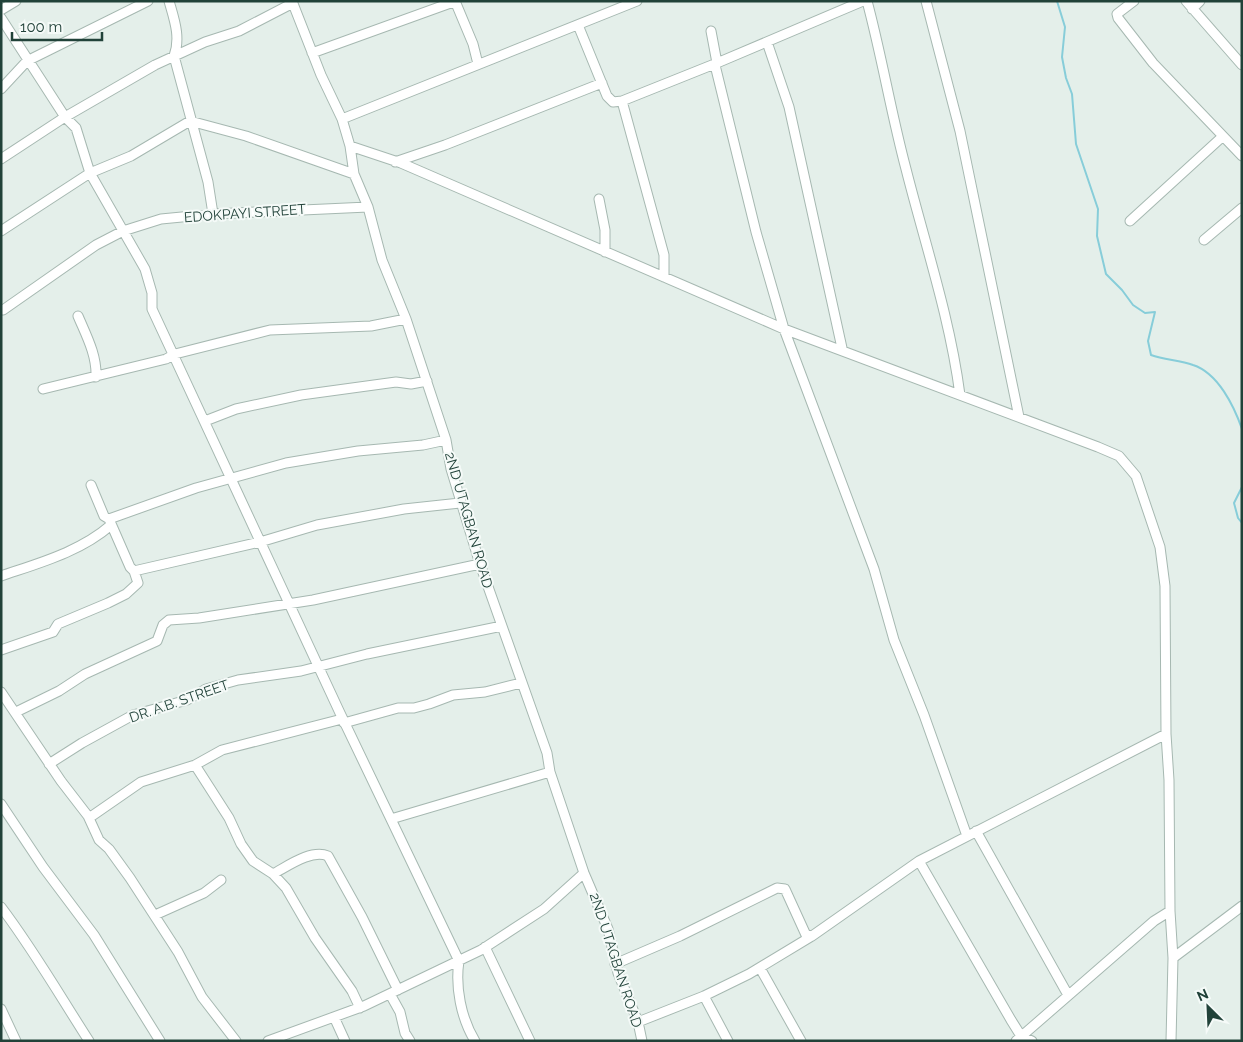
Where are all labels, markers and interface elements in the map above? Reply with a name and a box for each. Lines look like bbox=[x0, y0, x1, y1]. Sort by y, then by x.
scale bar bbox=[12, 10, 102, 42]
text: 100 m bbox=[20, 18, 62, 36]
street label: EDOKPAYI STREET bbox=[183, 201, 307, 225]
street label: 2ND UTAGBAN ROAD bbox=[442, 450, 496, 590]
street label: DR. A.B. STREET bbox=[127, 676, 231, 726]
street label: 2ND UTAGBAN ROAD bbox=[587, 891, 645, 1029]
north arrow bbox=[1183, 982, 1233, 1032]
text: N bbox=[1195, 986, 1211, 1005]

